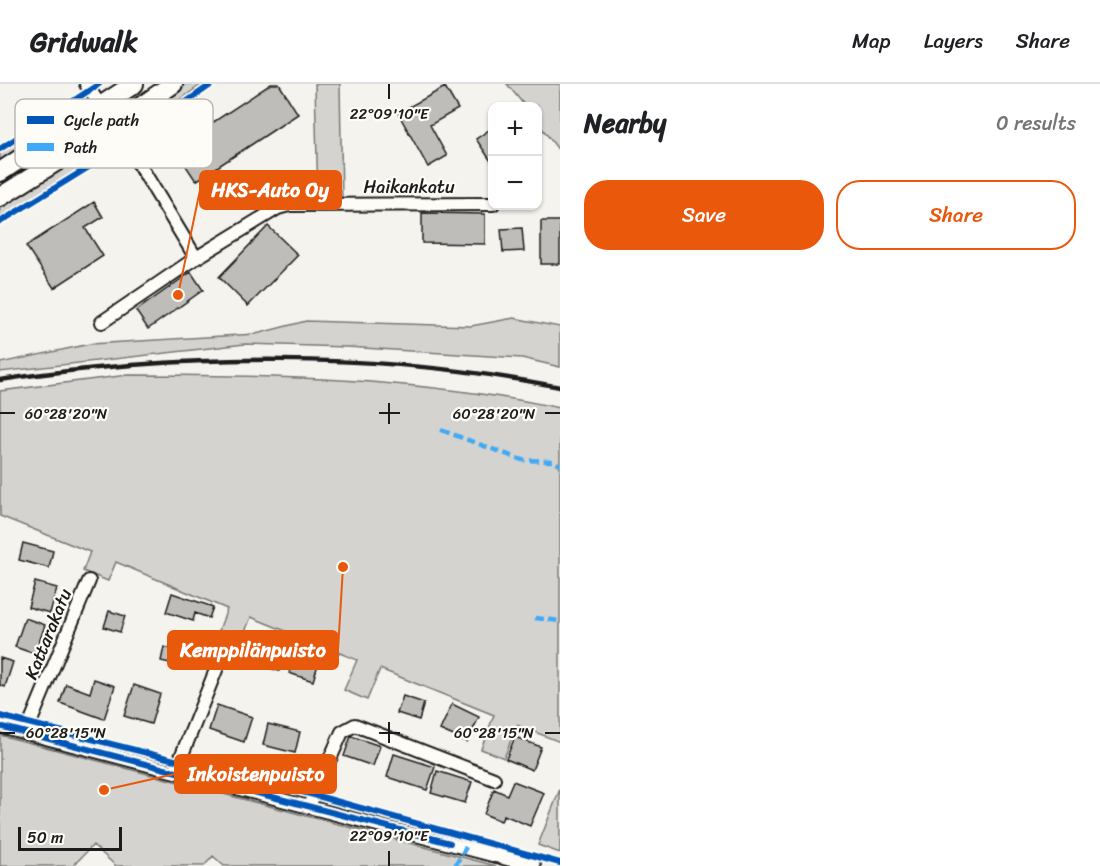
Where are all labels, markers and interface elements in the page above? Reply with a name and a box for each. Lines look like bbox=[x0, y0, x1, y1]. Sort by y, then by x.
text: Gridwalk bbox=[30, 17, 138, 66]
text: Map bbox=[852, 22, 891, 60]
text: Layers bbox=[924, 22, 983, 60]
text: Share bbox=[1016, 22, 1070, 60]
legend bbox=[15, 99, 213, 168]
text: Nearby bbox=[584, 100, 666, 146]
text: 22°09'10"E bbox=[350, 101, 430, 127]
map controls bbox=[488, 102, 542, 210]
button: + bbox=[488, 102, 542, 156]
text: Cycle path bbox=[64, 106, 139, 135]
text: 0 results bbox=[996, 106, 1076, 141]
text: Path bbox=[64, 133, 97, 162]
button: − bbox=[488, 156, 542, 210]
callout: HKS-Auto Oy bbox=[200, 171, 341, 209]
street label: Haikankatu bbox=[363, 171, 455, 203]
text: HKS-Auto Oy bbox=[210, 173, 329, 208]
button: Save bbox=[584, 180, 824, 250]
button: Share bbox=[836, 180, 1076, 250]
text: 60°28'20"N bbox=[25, 401, 108, 427]
text: 60°28'20"N bbox=[453, 401, 536, 427]
street label: Kattarakatu bbox=[15, 583, 81, 684]
callout: Kemppilänpuisto bbox=[168, 631, 338, 669]
text: Kemppilänpuisto bbox=[179, 633, 327, 668]
text: 60°28'15"N bbox=[26, 720, 107, 746]
text: 60°28'15"N bbox=[454, 720, 535, 746]
callout: Inkoistenpuisto bbox=[175, 755, 336, 793]
text: Inkoistenpuisto bbox=[187, 757, 325, 792]
text: 50 m bbox=[27, 823, 63, 852]
text: 22°09'10"E bbox=[350, 823, 430, 849]
scale bar bbox=[18, 824, 122, 852]

